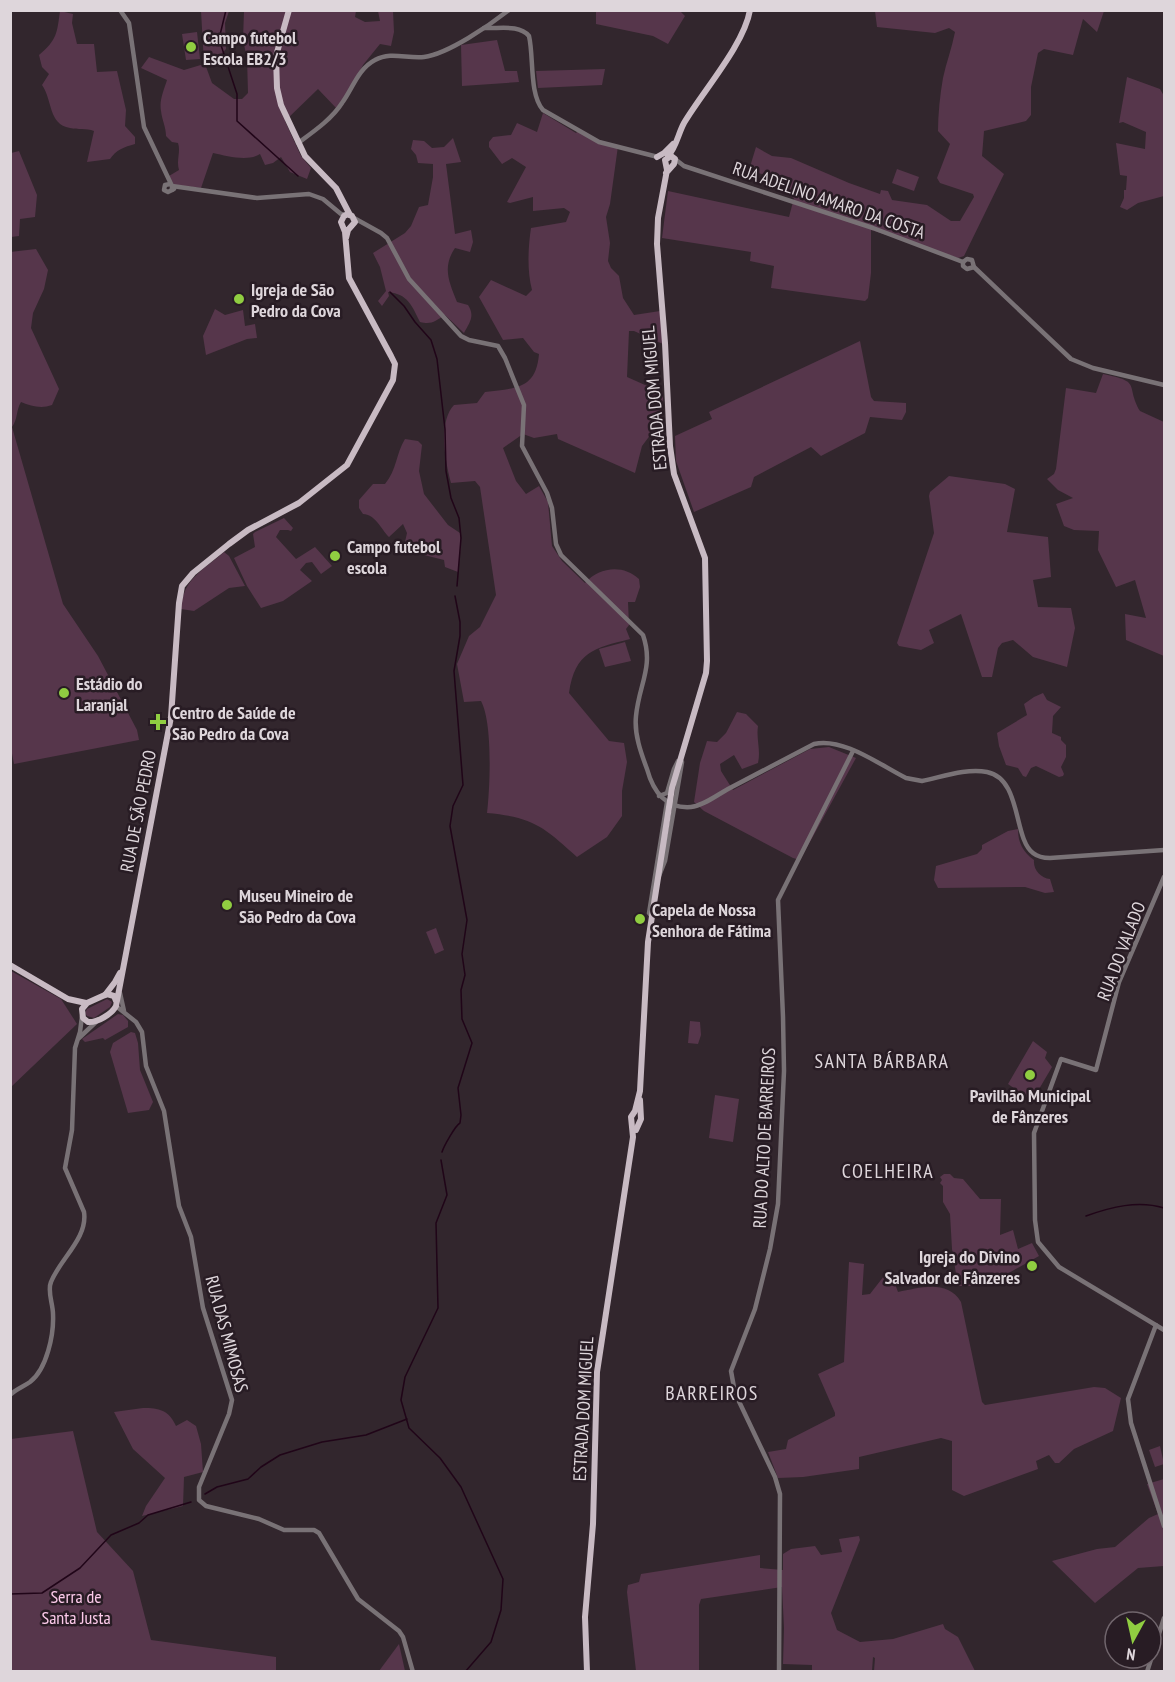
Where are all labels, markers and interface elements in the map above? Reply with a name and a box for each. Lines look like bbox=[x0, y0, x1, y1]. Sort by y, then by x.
place label: Campo futebol Escola EB2/3 bbox=[203, 26, 297, 70]
marker: Campo futebol Escola EB2/3 bbox=[184, 40, 198, 54]
street label: RUA ADELINO AMARO DA COSTA bbox=[730, 156, 929, 244]
place label: Igreja de São Pedro da Cova bbox=[251, 278, 341, 322]
marker: Igreja de São Pedro da Cova bbox=[232, 292, 246, 306]
street label: ESTRADA DOM MIGUEL bbox=[636, 324, 672, 471]
place label: Campo futebol escola bbox=[347, 535, 441, 579]
marker: Campo futebol escola bbox=[328, 549, 342, 563]
place label: Estádio do Laranjal bbox=[76, 672, 143, 716]
marker: Estádio do Laranjal bbox=[57, 686, 71, 700]
place label: Centro de Saúde de São Pedro da Cova bbox=[172, 701, 296, 745]
marker: Centro de Saúde de São Pedro da Cova bbox=[149, 713, 167, 731]
street label: RUA DE SÃO PEDRO bbox=[115, 748, 161, 874]
place label: Museu Mineiro de São Pedro da Cova bbox=[239, 884, 356, 928]
marker: Museu Mineiro de São Pedro da Cova bbox=[220, 898, 234, 912]
place label: Capela de Nossa Senhora de Fátima bbox=[652, 898, 771, 942]
street label: RUA DO VALADO bbox=[1092, 898, 1150, 1004]
marker: Capela de Nossa Senhora de Fátima bbox=[633, 912, 647, 926]
street label: RUA DO ALTO DE BARREIROS bbox=[748, 1047, 780, 1229]
district label: SANTA BÁRBARA bbox=[814, 1048, 950, 1074]
marker: Pavilhão Municipal de Fânzeres bbox=[1023, 1068, 1037, 1082]
place label: Pavilhão Municipal de Fânzeres bbox=[970, 1084, 1091, 1128]
district label: COELHEIRA bbox=[842, 1158, 934, 1184]
place label: Igreja do Divino Salvador de Fânzeres bbox=[884, 1245, 1020, 1289]
marker: Igreja do Divino Salvador de Fânzeres bbox=[1025, 1259, 1039, 1273]
street label: RUA DAS MIMOSAS bbox=[200, 1273, 254, 1395]
street label: ESTRADA DOM MIGUEL bbox=[568, 1336, 598, 1482]
district label: BARREIROS bbox=[665, 1380, 759, 1406]
park label: Serra de Santa Justa bbox=[41, 1585, 111, 1629]
north arrow bbox=[1103, 1610, 1163, 1670]
text: N bbox=[1125, 1644, 1137, 1665]

